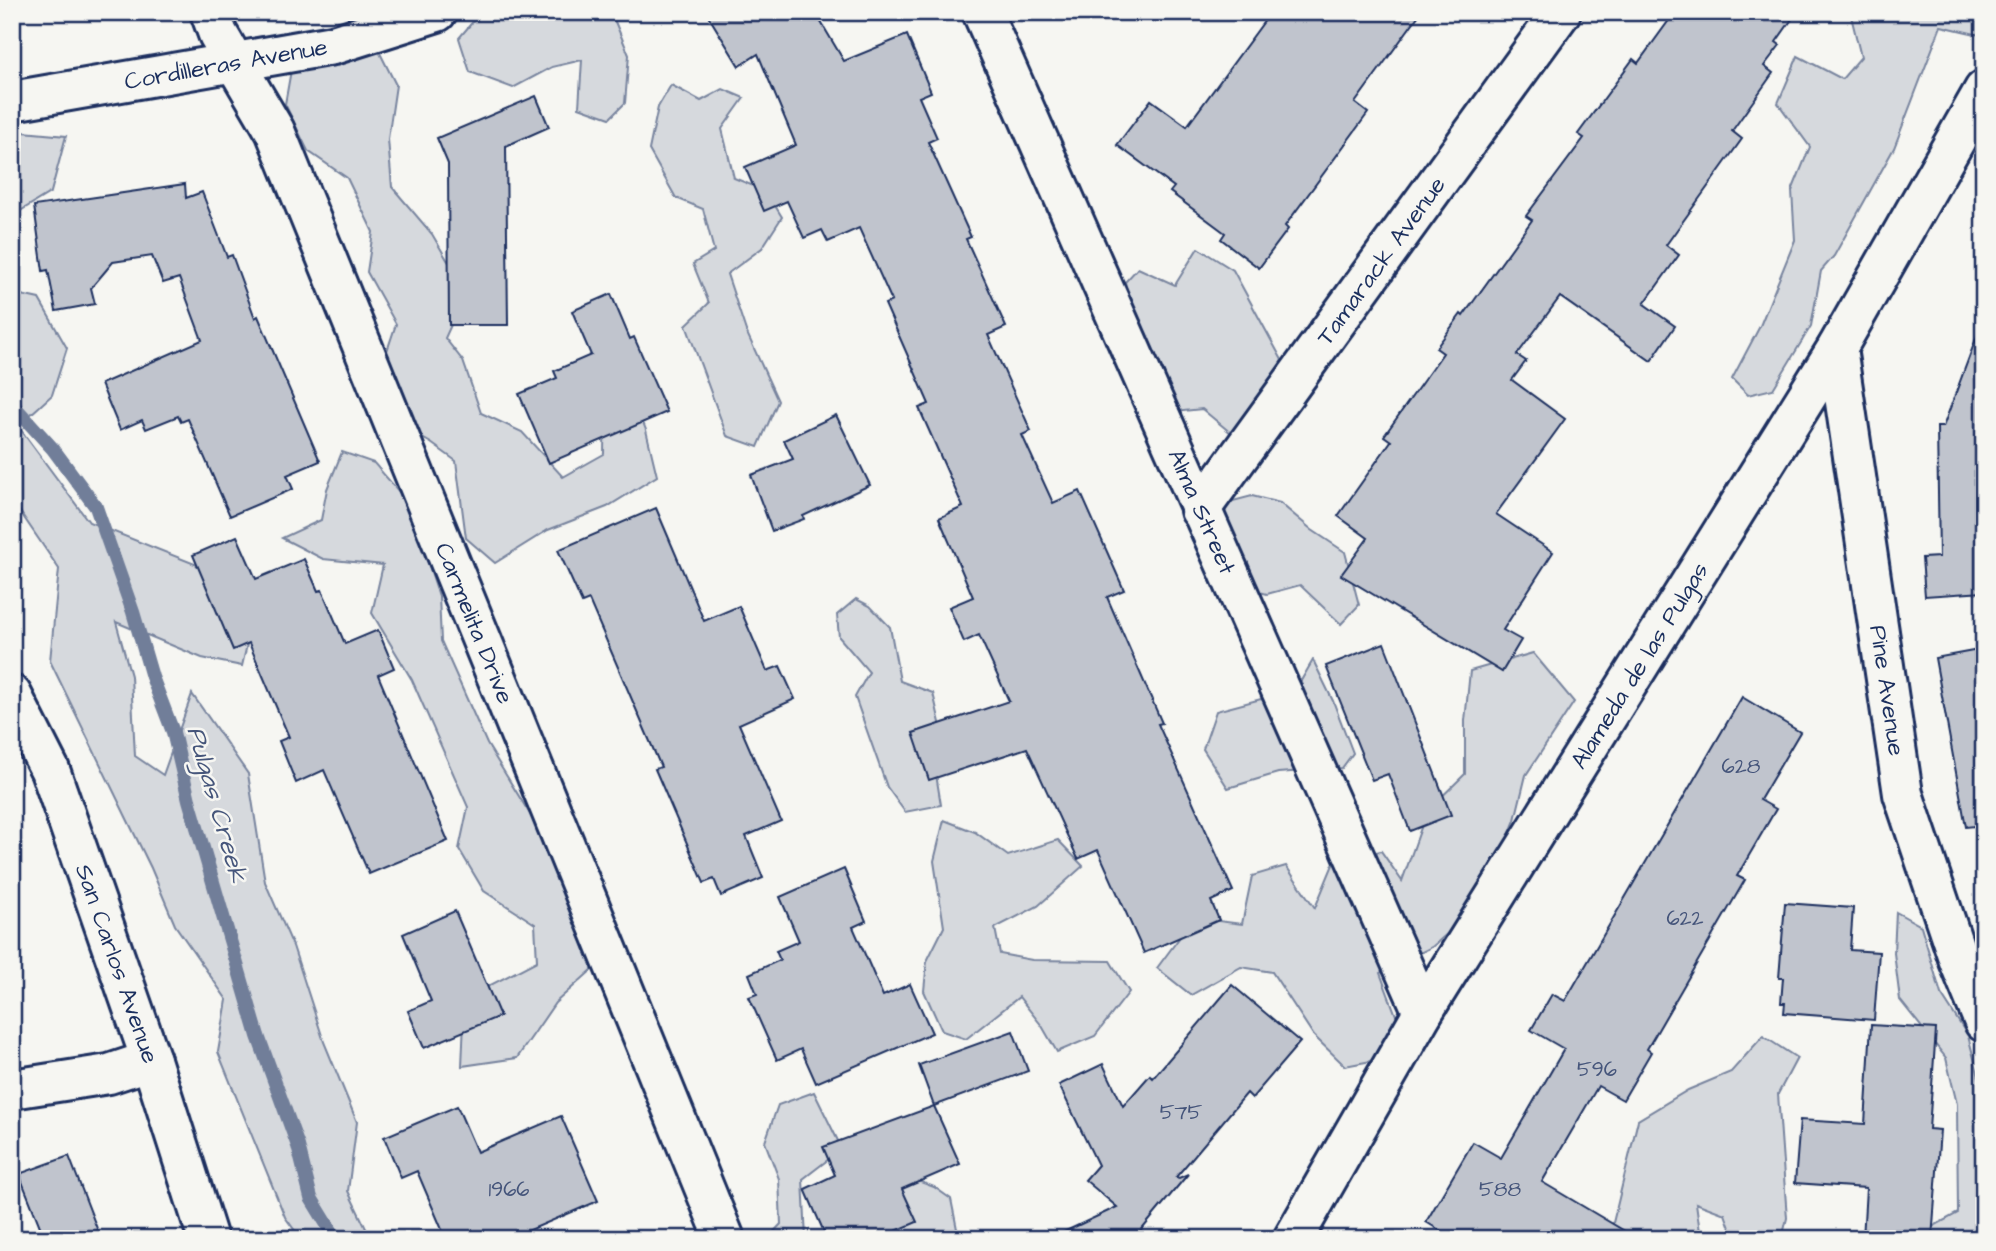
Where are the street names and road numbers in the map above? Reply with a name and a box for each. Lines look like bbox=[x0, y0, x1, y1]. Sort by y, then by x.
street label: Cordilleras Avenue bbox=[122, 30, 330, 99]
street label: Tamarack Avenue bbox=[1309, 170, 1454, 353]
street label: Alma Street bbox=[1159, 444, 1244, 580]
street label: Carmelita Drive bbox=[426, 538, 522, 709]
street label: Alameda de las Pulgas bbox=[1563, 556, 1717, 776]
street label: Pine Avenue bbox=[1860, 623, 1913, 758]
street label: San Carlos Avenue bbox=[66, 860, 167, 1068]

